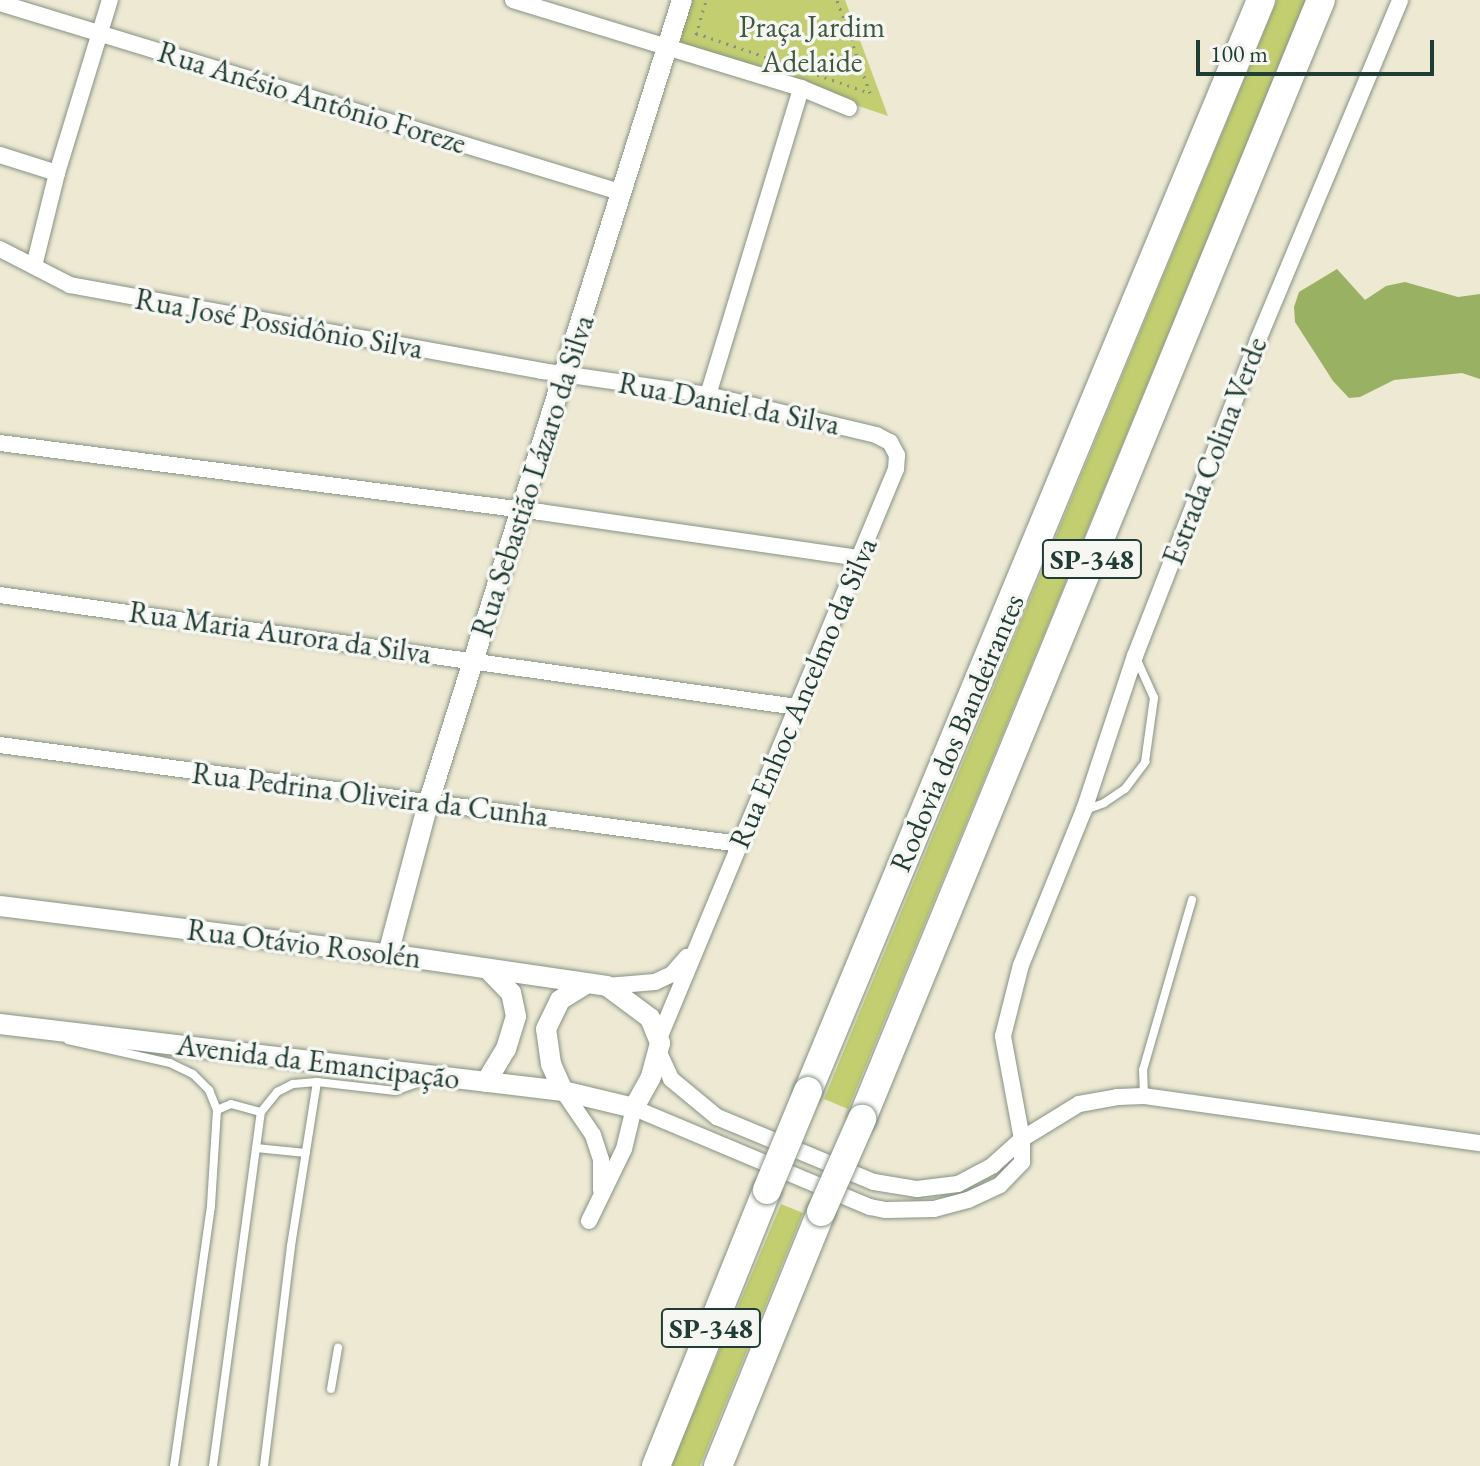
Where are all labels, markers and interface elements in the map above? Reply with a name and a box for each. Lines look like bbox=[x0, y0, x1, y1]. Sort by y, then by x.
park label: Praça Jardim Adelaide bbox=[739, 9, 885, 80]
scale bar bbox=[1200, 24, 1438, 74]
street label: Rua Anésio Antônio Foreze bbox=[154, 34, 470, 162]
text: 100 m bbox=[1210, 38, 1268, 69]
street label: Rua José Possidônio Silva bbox=[132, 281, 426, 367]
street label: Rua Sebastião Lázaro da Silva bbox=[464, 311, 602, 641]
street label: Estrada Colina Verde bbox=[1155, 332, 1275, 570]
street label: Rua Daniel da Silva bbox=[616, 365, 842, 443]
street label: Rua Enhoc Ancelmo da Silva bbox=[721, 532, 885, 854]
road number: SP-348 bbox=[1040, 535, 1144, 583]
street label: Rodovia dos Bandeirantes bbox=[882, 589, 1032, 877]
street label: Rua Maria Aurora da Silva bbox=[127, 594, 433, 672]
street label: Rua Pedrina Oliveira da Cunha bbox=[190, 755, 550, 835]
street label: Rua Otávio Rosolén bbox=[185, 912, 423, 976]
street label: Avenida da Emancipação bbox=[174, 1027, 462, 1097]
road number: SP-348 bbox=[659, 1304, 763, 1352]

